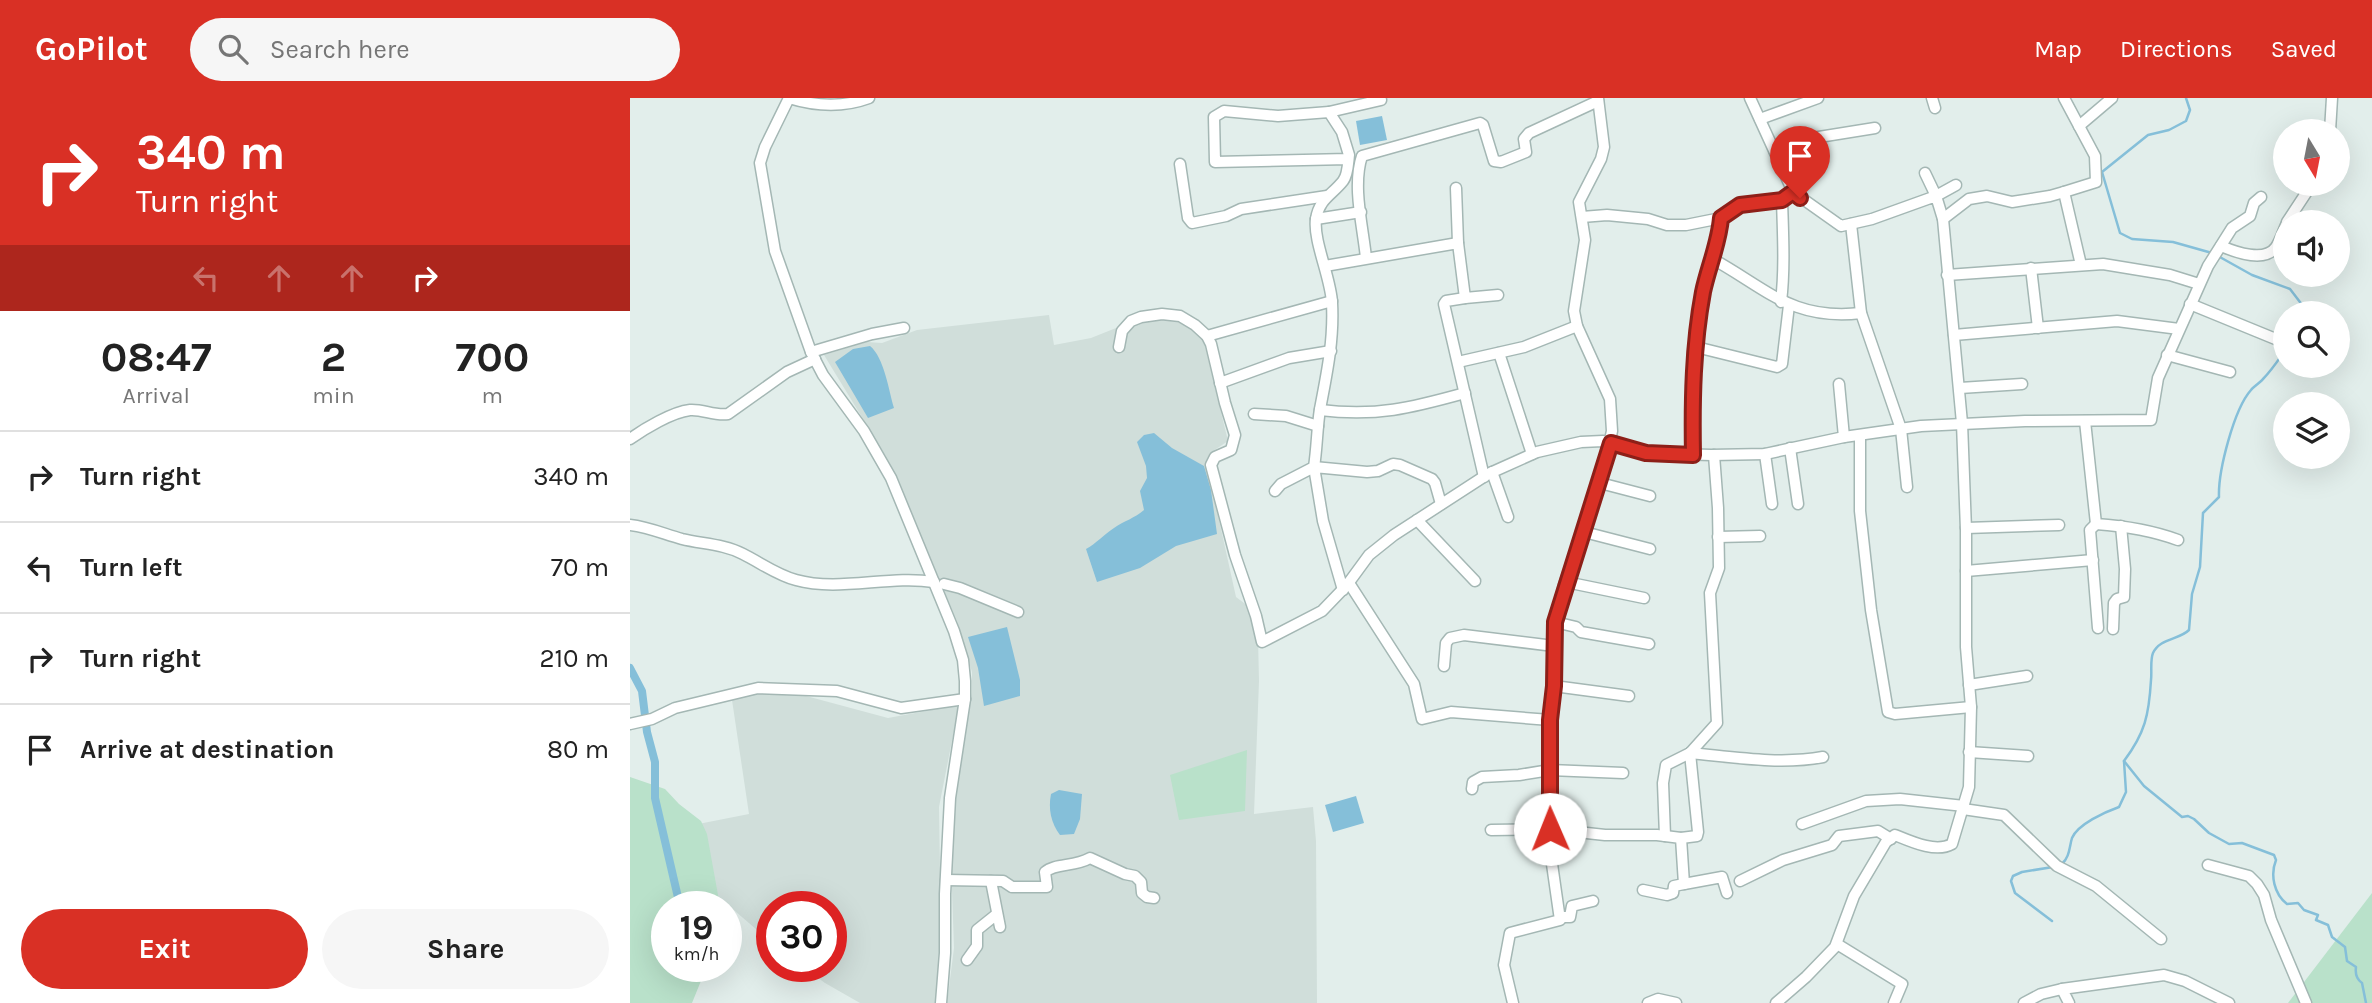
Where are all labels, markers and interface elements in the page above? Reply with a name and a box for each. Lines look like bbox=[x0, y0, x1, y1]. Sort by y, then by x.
search box bbox=[190, 18, 680, 81]
text: GoPilot bbox=[35, 30, 148, 68]
icon: search bbox=[214, 30, 252, 68]
text: Search here bbox=[270, 34, 410, 65]
text: Map bbox=[2034, 35, 2082, 63]
text: Directions bbox=[2120, 35, 2233, 63]
text: Saved bbox=[2271, 35, 2337, 63]
north arrow bbox=[2273, 119, 2350, 196]
map controls bbox=[2273, 119, 2350, 469]
text: 340 m bbox=[136, 124, 286, 181]
icon: right bbox=[21, 126, 112, 217]
pin bbox=[1770, 126, 1830, 198]
icon: arrive bbox=[1781, 137, 1819, 175]
text: Turn right bbox=[136, 183, 278, 220]
button: sound bbox=[2273, 210, 2350, 287]
icon: left bbox=[187, 259, 225, 297]
icon: ahead bbox=[260, 259, 298, 297]
icon: ahead bbox=[333, 259, 371, 297]
icon: right bbox=[406, 259, 444, 297]
button: search bbox=[2273, 301, 2350, 378]
text: 08:47 bbox=[101, 332, 212, 382]
text: 2 bbox=[321, 332, 346, 382]
text: 700 bbox=[455, 332, 529, 382]
text: Arrival bbox=[122, 382, 190, 409]
text: min bbox=[312, 382, 355, 409]
text: m bbox=[482, 382, 503, 409]
button: layers bbox=[2273, 392, 2350, 469]
icon: right bbox=[21, 458, 59, 496]
text: Turn right bbox=[80, 461, 201, 492]
text: 340 m bbox=[533, 461, 609, 492]
icon: left bbox=[21, 549, 59, 587]
text: Turn left bbox=[80, 552, 182, 583]
text: 70 m bbox=[551, 552, 609, 583]
icon: right bbox=[21, 640, 59, 678]
text: Turn right bbox=[80, 643, 201, 674]
text: 210 m bbox=[539, 643, 609, 674]
icon: arrive bbox=[21, 731, 59, 769]
text: Arrive at destination bbox=[80, 734, 334, 765]
text: 80 m bbox=[547, 734, 609, 765]
position arrow bbox=[1513, 792, 1587, 866]
speed limit sign: 30 bbox=[756, 891, 847, 982]
text: 19 bbox=[680, 907, 713, 948]
button: Exit bbox=[21, 909, 308, 989]
button: Share bbox=[322, 909, 609, 989]
text: km/h bbox=[674, 943, 719, 965]

